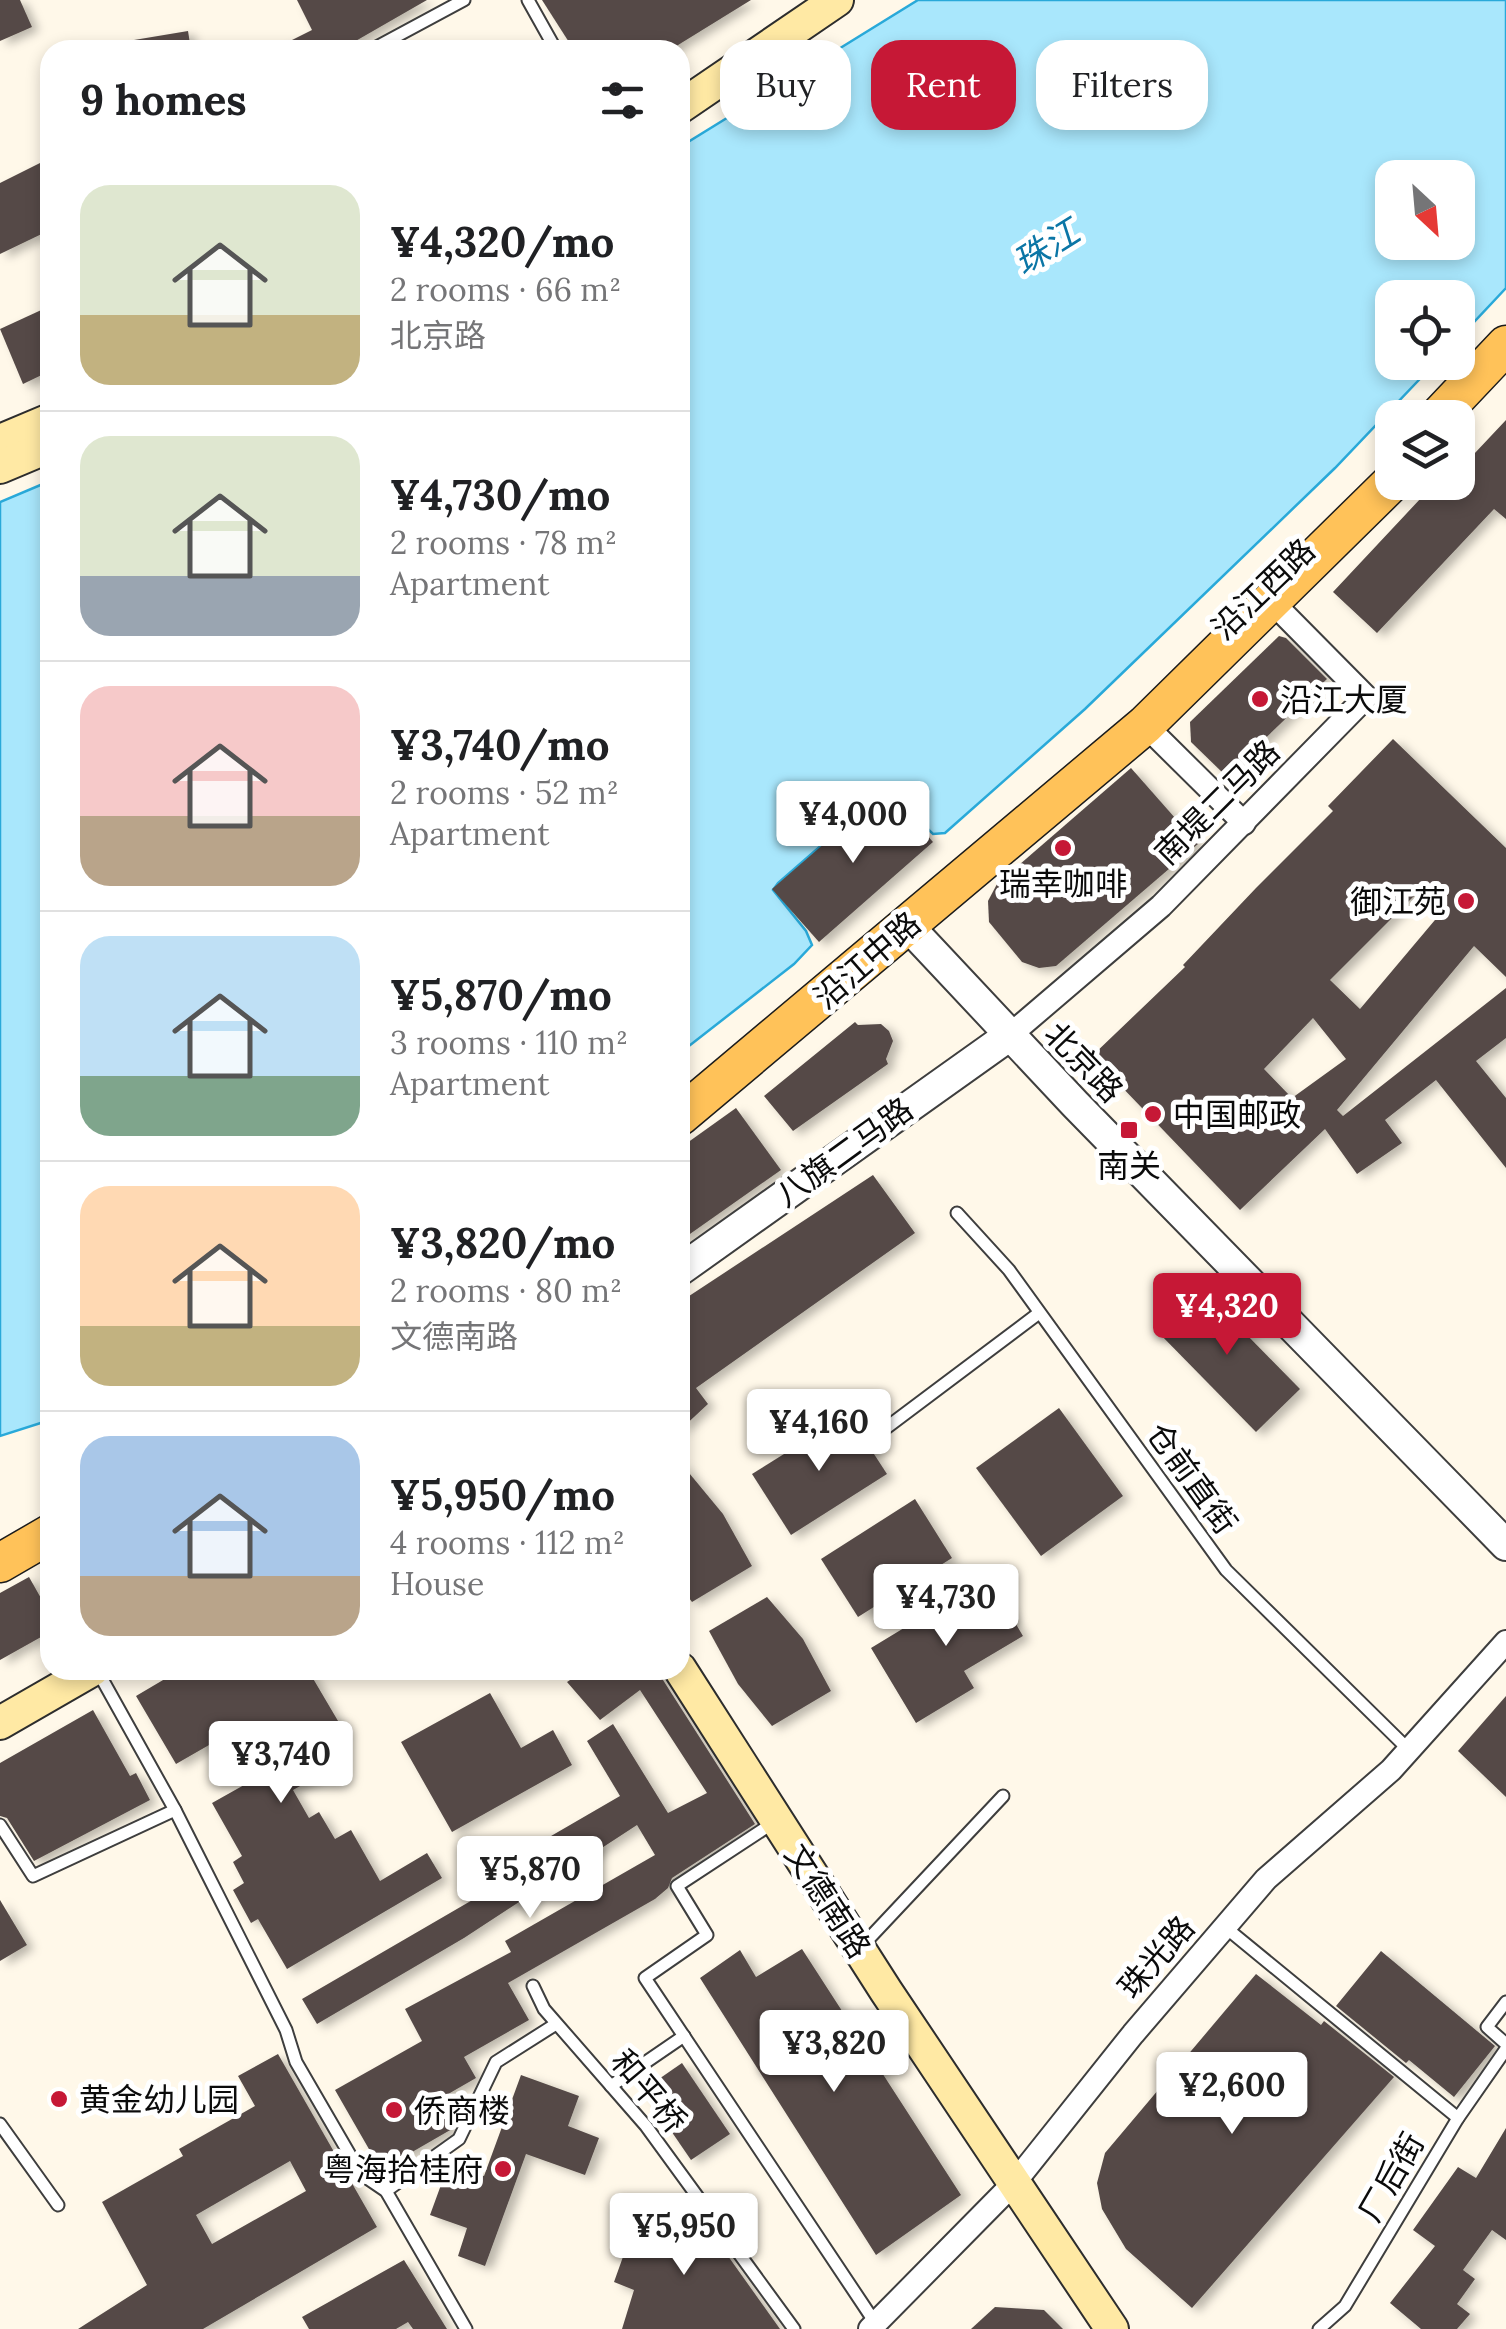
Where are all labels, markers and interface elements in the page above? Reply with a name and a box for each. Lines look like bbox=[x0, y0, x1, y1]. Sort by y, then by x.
chip: Buy bbox=[720, 40, 851, 130]
chip: Rent bbox=[871, 40, 1016, 130]
chip: Filters bbox=[1036, 40, 1208, 130]
text: 9 homes bbox=[80, 73, 247, 127]
icon: filters bbox=[595, 73, 650, 128]
north arrow bbox=[1375, 160, 1475, 260]
map controls bbox=[1375, 160, 1475, 500]
water label: 珠江 bbox=[1004, 207, 1091, 285]
text: ¥4,320/mo bbox=[390, 215, 614, 269]
icon: home bbox=[160, 225, 280, 345]
text: 2 rooms · 66 m² bbox=[390, 269, 621, 310]
button: locate bbox=[1375, 280, 1475, 380]
text: 北京路 bbox=[390, 315, 486, 356]
button: layers bbox=[1375, 400, 1475, 500]
text: ¥4,730/mo bbox=[390, 468, 610, 522]
icon: home bbox=[160, 476, 280, 596]
text: 2 rooms · 78 m² bbox=[390, 522, 617, 563]
street label: 沿江西路 bbox=[1203, 530, 1323, 648]
text: Apartment bbox=[390, 563, 550, 604]
place label: 沿江大厦 bbox=[1280, 679, 1408, 720]
marker: 沿江大厦 bbox=[1249, 688, 1271, 710]
text: ¥3,740/mo bbox=[390, 718, 610, 772]
icon: home bbox=[160, 726, 280, 846]
street label: 南堤二马路 bbox=[1146, 731, 1288, 873]
text: 2 rooms · 52 m² bbox=[390, 772, 619, 813]
pin: ¥4,000 bbox=[772, 781, 934, 866]
text: ¥4,000 bbox=[798, 793, 908, 834]
text: Apartment bbox=[390, 813, 550, 854]
marker: 瑞幸咖啡 bbox=[1052, 837, 1074, 859]
place label: 瑞幸咖啡 bbox=[999, 863, 1127, 904]
place label: 御江苑 bbox=[1350, 881, 1446, 922]
marker: 御江苑 bbox=[1455, 890, 1477, 912]
street label: 沿江中路 bbox=[805, 903, 929, 1017]
text: ¥5,870/mo bbox=[390, 968, 612, 1022]
icon: home bbox=[160, 976, 280, 1096]
street label: 北京路 bbox=[1036, 1013, 1132, 1111]
text: 3 rooms · 110 m² bbox=[390, 1022, 628, 1063]
text: Apartment bbox=[390, 1063, 550, 1104]
street label: 八旗二马路 bbox=[767, 1088, 921, 1216]
place label: 中国邮政 bbox=[1173, 1094, 1301, 1135]
marker: 中国邮政 bbox=[1142, 1103, 1164, 1125]
marker: 南关 bbox=[1118, 1119, 1140, 1141]
place label: 南关 bbox=[1097, 1145, 1161, 1186]
text: ¥3,820/mo bbox=[390, 1216, 615, 1270]
icon: home bbox=[160, 1226, 280, 1346]
text: 2 rooms · 80 m² bbox=[390, 1270, 622, 1311]
pin: ¥4,320 bbox=[1146, 1273, 1308, 1358]
text: ¥4,320 bbox=[1175, 1285, 1279, 1326]
text: 文德南路 bbox=[390, 1316, 518, 1357]
pin: ¥4,160 bbox=[738, 1389, 900, 1474]
text: ¥4,160 bbox=[769, 1401, 869, 1442]
street label: 仓前直街 bbox=[1138, 1414, 1246, 1542]
text: ¥5,950/mo bbox=[390, 1468, 615, 1522]
icon: home bbox=[160, 1476, 280, 1596]
text: 4 rooms · 112 m² bbox=[390, 1522, 625, 1563]
text: House bbox=[390, 1563, 484, 1604]
pin: ¥4,730 bbox=[865, 1564, 1027, 1649]
text: ¥4,730 bbox=[896, 1576, 996, 1617]
pin: ¥3,740 bbox=[200, 1721, 362, 1806]
text: ¥3,740 bbox=[231, 1733, 331, 1774]
pin: ¥5,870 bbox=[449, 1836, 611, 1921]
street label: 文德南路 bbox=[776, 1836, 880, 1966]
text: ¥5,870 bbox=[479, 1848, 581, 1889]
street label: 珠光路 bbox=[1109, 1907, 1203, 2007]
pin: ¥3,820 bbox=[753, 2010, 915, 2095]
text: ¥3,820 bbox=[782, 2022, 886, 2063]
street label: 和平桥 bbox=[602, 2041, 696, 2141]
pin: ¥2,600 bbox=[1151, 2052, 1313, 2137]
text: ¥2,600 bbox=[1178, 2064, 1286, 2105]
place label: 黄金幼儿园 bbox=[79, 2079, 239, 2120]
marker: 黄金幼儿园 bbox=[48, 2088, 70, 2110]
place label: 侨商楼 bbox=[414, 2090, 510, 2131]
marker: 侨商楼 bbox=[383, 2099, 405, 2121]
street label: 厂后街 bbox=[1349, 2125, 1433, 2229]
place label: 粤海拾桂府 bbox=[323, 2149, 483, 2190]
marker: 粤海拾桂府 bbox=[492, 2158, 514, 2180]
pin: ¥5,950 bbox=[603, 2193, 765, 2278]
text: ¥5,950 bbox=[632, 2205, 736, 2246]

